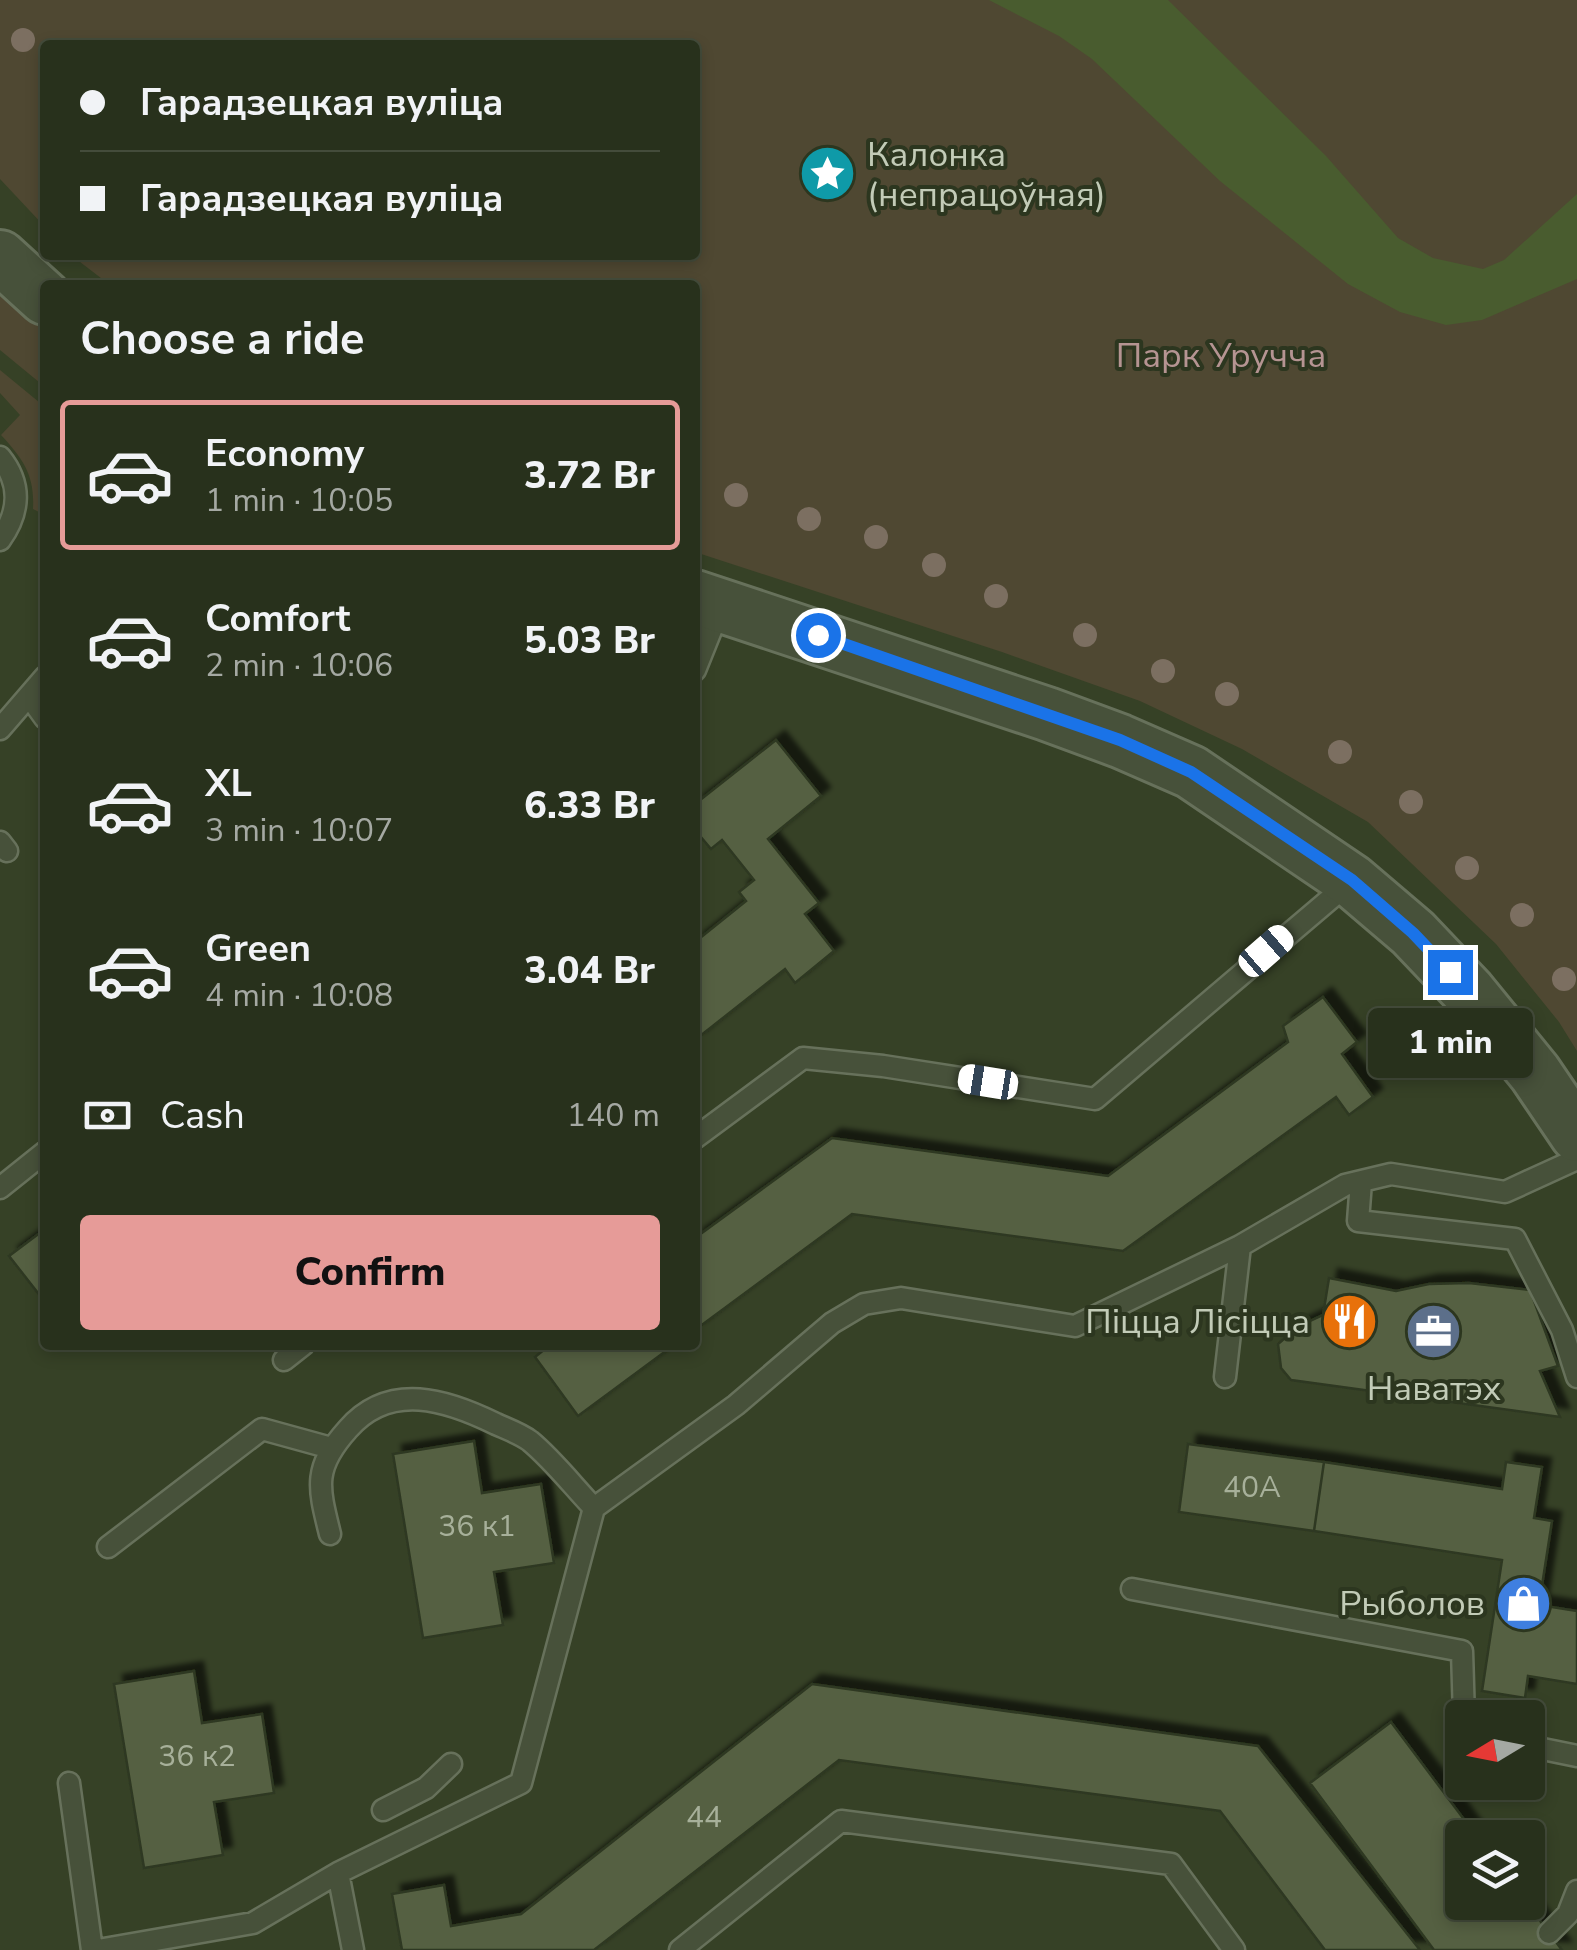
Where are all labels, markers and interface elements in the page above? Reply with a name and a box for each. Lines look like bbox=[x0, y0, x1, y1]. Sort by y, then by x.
text: Гарадзецкая вуліца bbox=[140, 77, 504, 128]
place label: Калонка (непрацоўная) bbox=[867, 131, 1106, 218]
place icon: Калонка (непрацоўная) bbox=[798, 144, 858, 204]
text: Гарадзецкая вуліца bbox=[140, 173, 504, 224]
text: Choose a ride bbox=[80, 309, 365, 370]
park label: Парк Уручча bbox=[1116, 332, 1326, 379]
text: Economy bbox=[205, 428, 364, 479]
icon: car bbox=[85, 430, 175, 520]
text: 3.72 Br bbox=[524, 450, 655, 501]
text: 1 min · 10:05 bbox=[205, 479, 393, 522]
text: Comfort bbox=[205, 593, 350, 644]
icon: car bbox=[85, 595, 175, 685]
route start bbox=[796, 613, 841, 658]
text: 5.03 Br bbox=[524, 615, 655, 666]
text: 2 min · 10:06 bbox=[205, 644, 393, 687]
text: XL bbox=[205, 758, 252, 809]
icon: car bbox=[85, 760, 175, 850]
text: 6.33 Br bbox=[524, 780, 655, 831]
text: 3 min · 10:07 bbox=[205, 809, 393, 852]
car bbox=[1234, 920, 1298, 982]
text: Green bbox=[205, 923, 311, 974]
icon: car bbox=[85, 925, 175, 1015]
text: 3.04 Br bbox=[524, 945, 655, 996]
route end bbox=[1428, 950, 1473, 995]
text: 4 min · 10:08 bbox=[205, 974, 393, 1017]
callout: 1 min bbox=[1368, 1007, 1532, 1077]
text: 1 min bbox=[1408, 1021, 1493, 1064]
car bbox=[956, 1062, 1020, 1102]
icon: cash bbox=[80, 1088, 135, 1143]
text: Cash bbox=[160, 1090, 245, 1141]
text: 140 m bbox=[567, 1094, 660, 1137]
button: Confirm bbox=[80, 1215, 660, 1330]
restaurant icon: Піцца Лісіцца bbox=[1319, 1291, 1379, 1351]
place label: Піцца Лісіцца bbox=[1085, 1298, 1310, 1345]
office icon: Наватэх bbox=[1404, 1302, 1464, 1362]
place label: Наватэх bbox=[1367, 1365, 1502, 1412]
house number: 40А bbox=[1223, 1467, 1281, 1508]
house number: 36 к1 bbox=[438, 1506, 516, 1547]
shop icon: Рыболов bbox=[1494, 1573, 1554, 1633]
place label: Рыболов bbox=[1339, 1580, 1485, 1627]
north arrow bbox=[1445, 1700, 1545, 1800]
map controls bbox=[1445, 1700, 1545, 1920]
house number: 36 к2 bbox=[158, 1736, 236, 1777]
house number: 44 bbox=[686, 1797, 722, 1838]
button: layers bbox=[1445, 1820, 1545, 1920]

